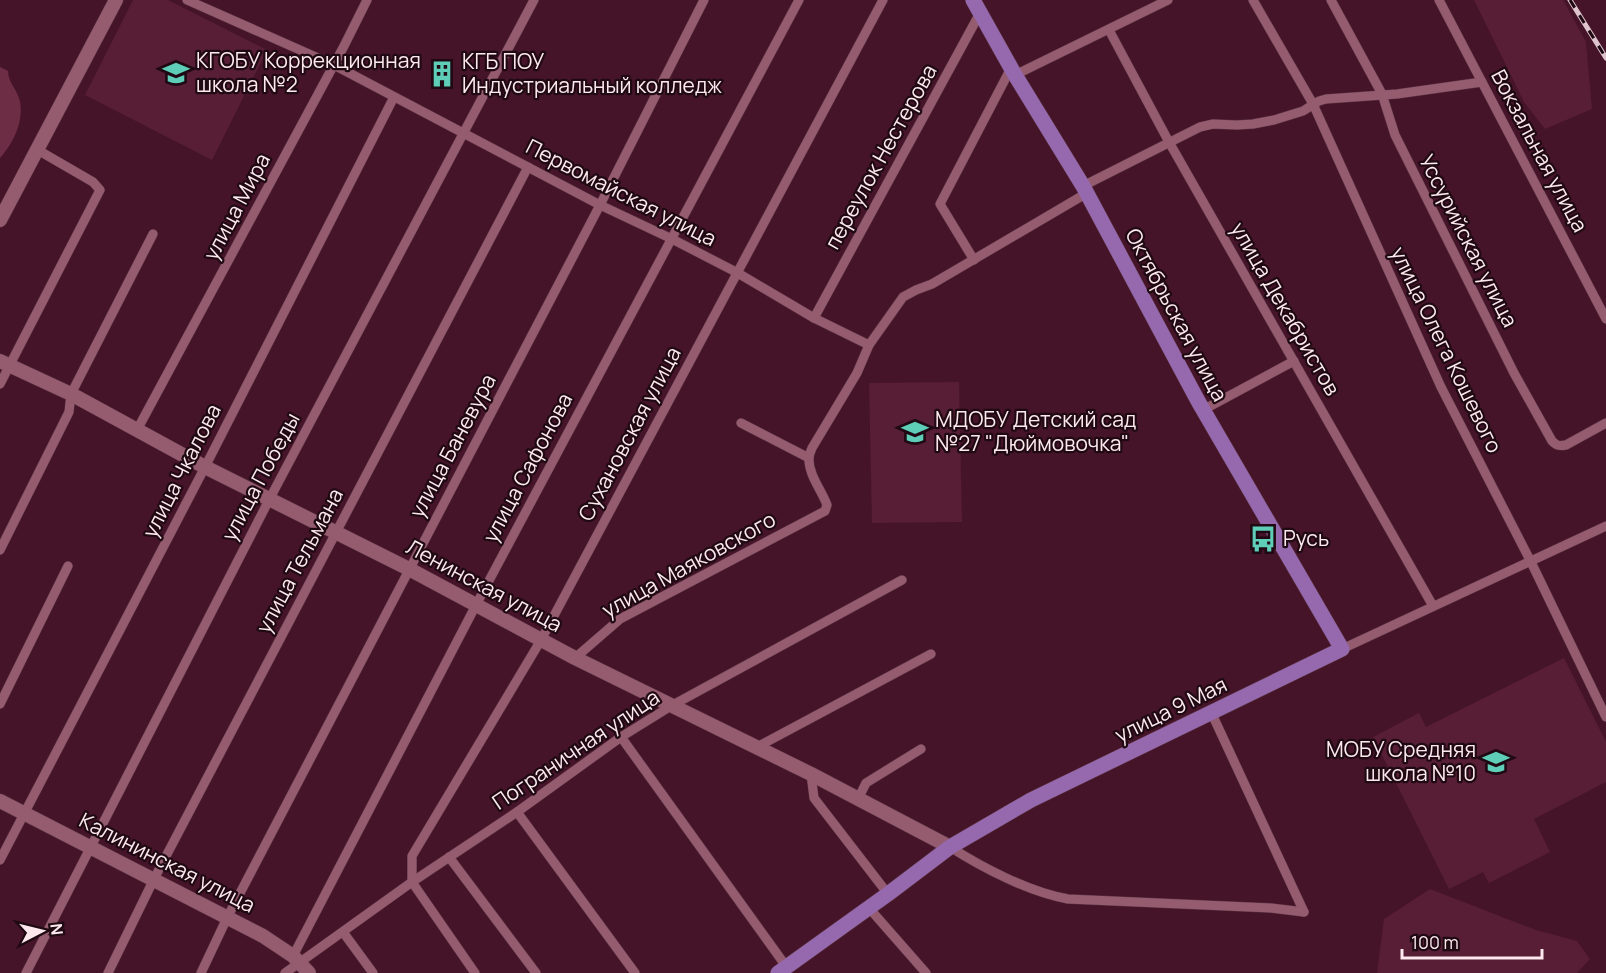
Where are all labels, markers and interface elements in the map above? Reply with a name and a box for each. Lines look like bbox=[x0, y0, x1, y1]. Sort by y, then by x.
place label: КГОБУ Коррекционная школа №2 bbox=[196, 46, 421, 98]
place label: КГБ ПОУ Индустриальный колледж bbox=[462, 47, 722, 99]
school or university icon: КГОБУ Коррекционная школа №2 bbox=[161, 58, 191, 88]
building icon: КГБ ПОУ Индустриальный колледж bbox=[427, 59, 457, 89]
street label: переулок Нестерова bbox=[818, 59, 943, 254]
street label: Вокзальная улица bbox=[1485, 64, 1595, 237]
street label: Первомайская улица bbox=[522, 132, 721, 252]
street label: улица Мира bbox=[196, 148, 276, 265]
street label: Уссурийская улица bbox=[1413, 149, 1525, 332]
street label: улица Декабристов bbox=[1225, 217, 1347, 400]
street label: Октябрьская улица bbox=[1119, 223, 1234, 406]
street label: улица Олега Кошевого bbox=[1385, 242, 1509, 457]
street label: Сухановская улица bbox=[571, 342, 687, 525]
street label: улица Баневура bbox=[402, 369, 502, 522]
street label: улица Сафонова bbox=[476, 388, 578, 547]
street label: улица Чкалова bbox=[135, 399, 227, 542]
place label: МДОБУ Детский сад №27 "Дюймовочка" bbox=[935, 405, 1136, 457]
street label: улица Победы bbox=[215, 407, 306, 546]
school or university icon: МДОБУ Детский сад №27 "Дюймовочка" bbox=[900, 417, 930, 447]
street label: улица Тельмана bbox=[249, 483, 349, 638]
street label: улица Маяковского bbox=[597, 505, 780, 624]
bus stop icon: Русь bbox=[1248, 524, 1278, 554]
place label: Русь bbox=[1283, 524, 1329, 552]
street label: Ленинская улица bbox=[402, 532, 567, 638]
street label: улица 9 Мая bbox=[1110, 670, 1231, 748]
street label: Пограничная улица bbox=[486, 683, 664, 816]
place label: МОБУ Средняя школа №10 bbox=[1326, 735, 1476, 787]
school or university icon: МОБУ Средняя школа №10 bbox=[1481, 747, 1511, 777]
street label: Калининская улица bbox=[75, 806, 260, 919]
north arrow bbox=[12, 901, 72, 961]
text: N bbox=[45, 922, 69, 936]
scale bar bbox=[1402, 922, 1542, 960]
text: 100 m bbox=[1411, 930, 1459, 954]

